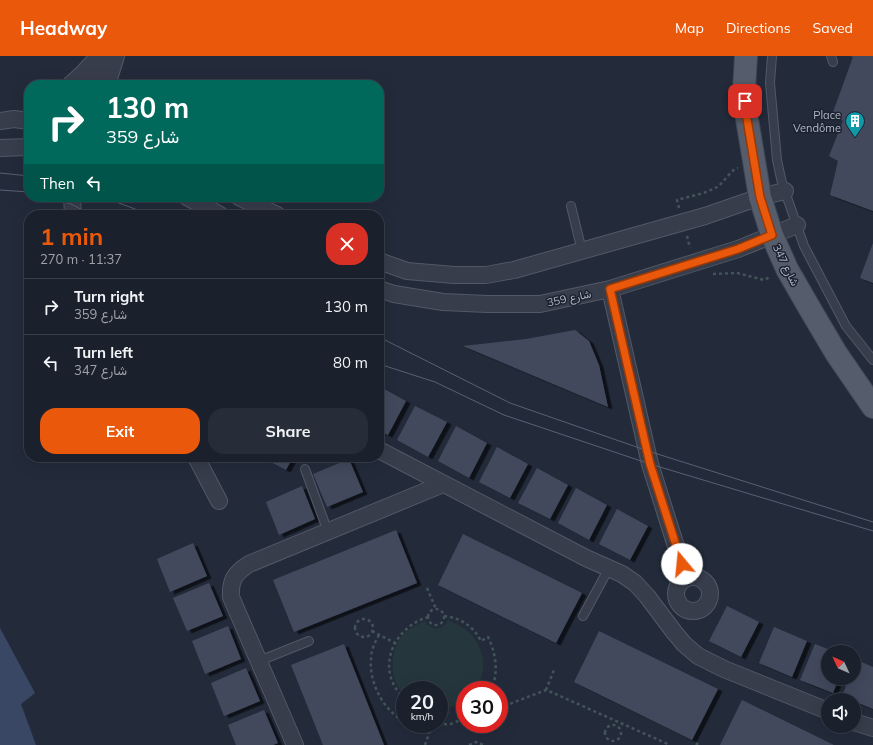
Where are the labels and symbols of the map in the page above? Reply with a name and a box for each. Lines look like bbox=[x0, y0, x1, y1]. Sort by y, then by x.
pin bbox=[728, 84, 762, 118]
place label: Place Vendôme bbox=[793, 108, 841, 135]
building icon: Place Vendôme bbox=[844, 110, 866, 138]
street label: شارع 347 bbox=[769, 242, 802, 289]
street label: شارع 359 bbox=[546, 286, 593, 310]
position arrow bbox=[661, 543, 703, 585]
north arrow bbox=[821, 645, 861, 685]
speed limit sign: 30 bbox=[456, 681, 508, 733]

